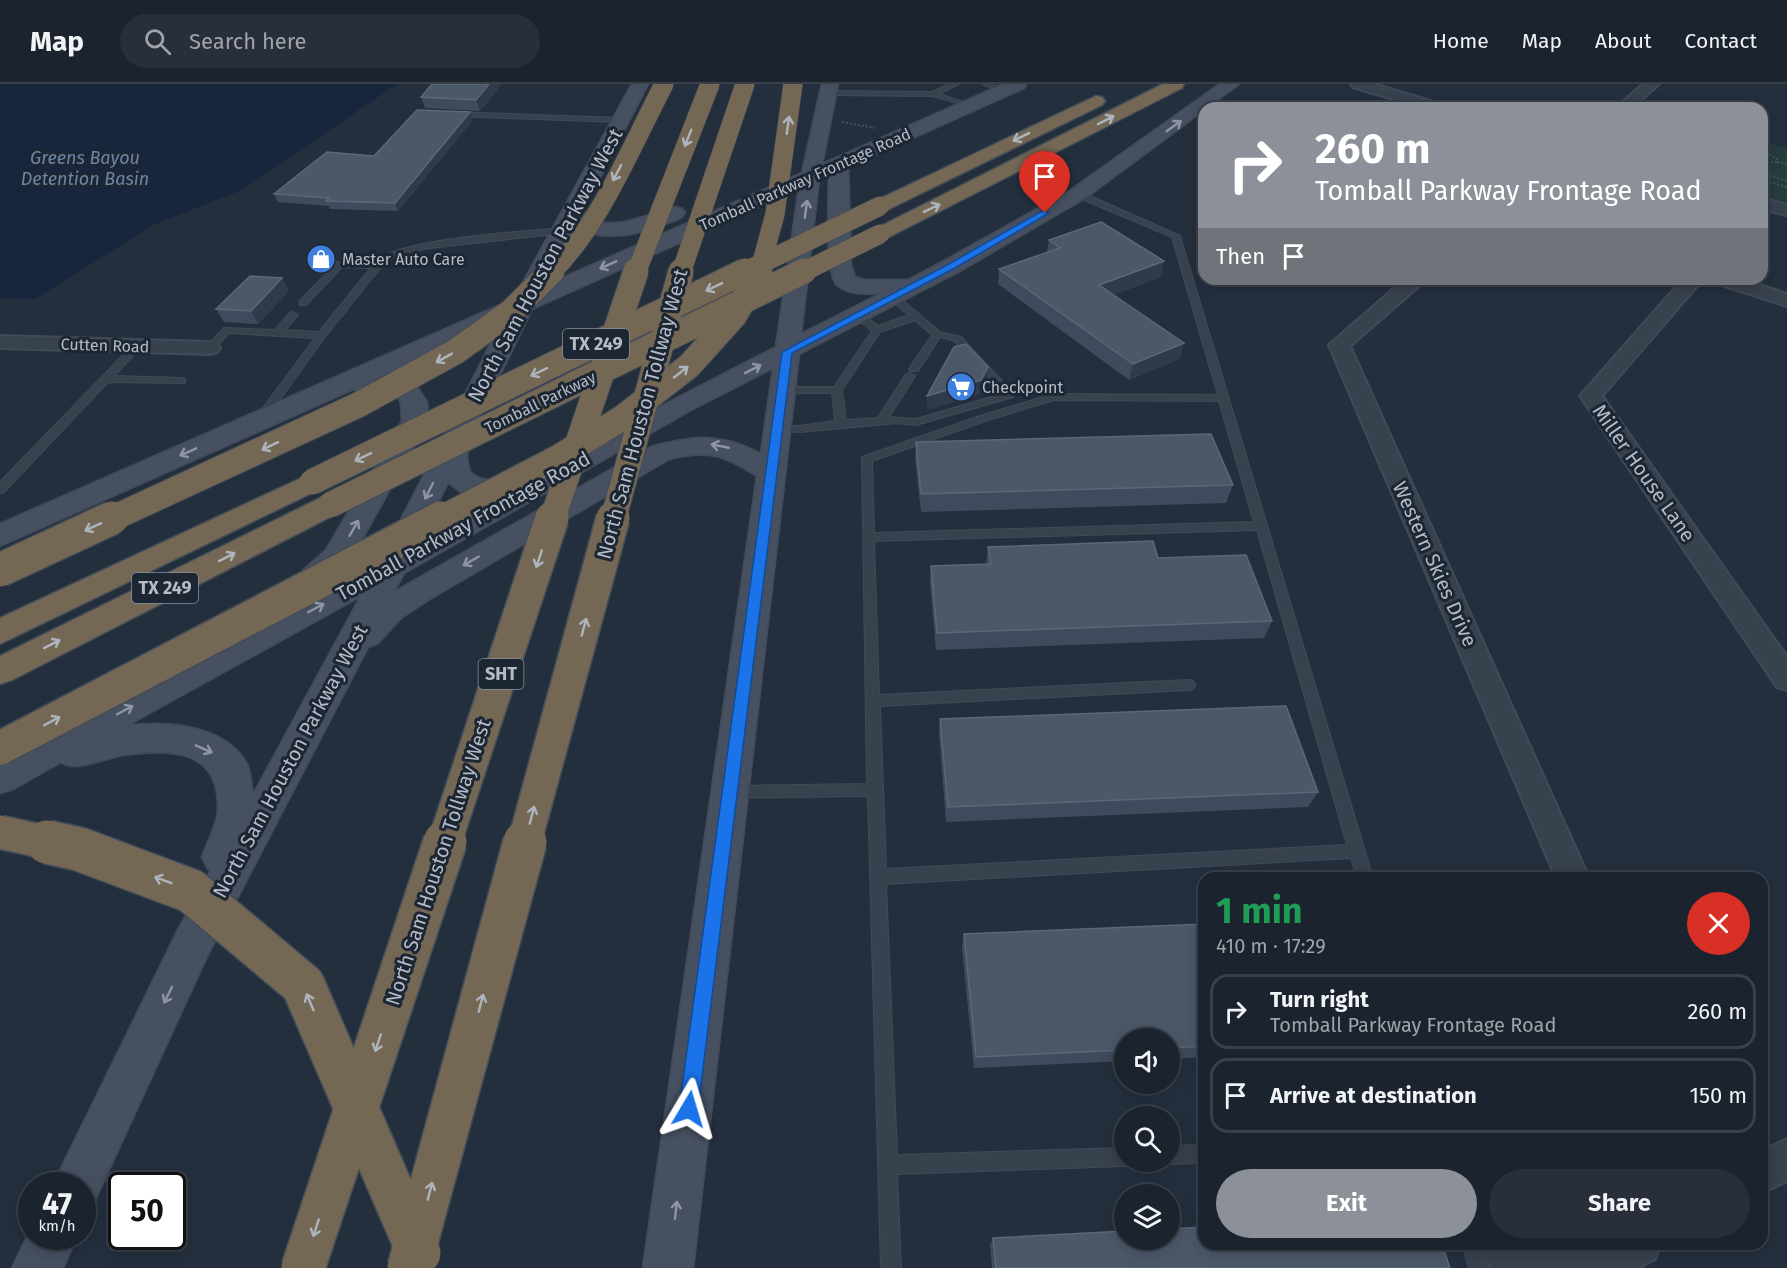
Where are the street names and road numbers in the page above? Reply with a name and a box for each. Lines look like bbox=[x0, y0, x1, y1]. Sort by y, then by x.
street label: North Sam Houston Parkway West bbox=[462, 123, 628, 406]
street label: Tomball Parkway Frontage Road bbox=[697, 124, 914, 235]
street label: North Sam Houston Tollway West bbox=[592, 265, 693, 562]
road number: TX 249 bbox=[563, 329, 629, 359]
street label: Cutten Road bbox=[60, 334, 150, 357]
street label: Tomball Parkway bbox=[482, 367, 599, 438]
street label: Miller House Lane bbox=[1588, 400, 1700, 546]
street label: Tomball Parkway Frontage Road bbox=[332, 446, 594, 606]
street label: Western Skies Drive bbox=[1388, 478, 1482, 650]
road number: TX 249 bbox=[132, 573, 198, 603]
street label: North Sam Houston Parkway West bbox=[207, 619, 373, 902]
road number: SHT bbox=[478, 659, 524, 689]
street label: North Sam Houston Tollway West bbox=[380, 715, 496, 1008]

